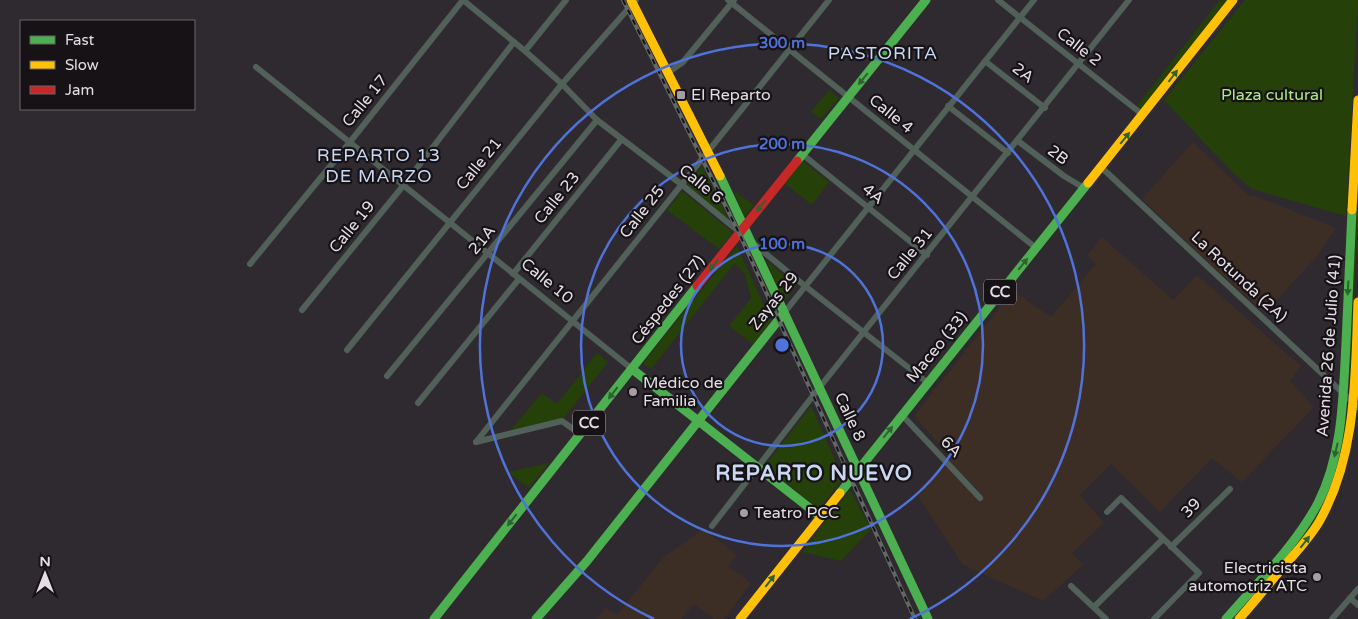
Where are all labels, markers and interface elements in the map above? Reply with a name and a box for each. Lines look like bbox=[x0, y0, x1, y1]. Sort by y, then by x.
legend bbox=[20, 20, 195, 110]
street label: Calle 2 bbox=[1053, 23, 1105, 71]
text: Fast bbox=[65, 31, 95, 49]
text: 300 m bbox=[759, 34, 805, 52]
district label: PASTORITA bbox=[828, 42, 938, 64]
text: Slow bbox=[65, 56, 99, 74]
street label: 2A bbox=[1008, 58, 1038, 88]
one-way arrow bbox=[1168, 69, 1178, 83]
street label: Calle 17 bbox=[338, 71, 392, 131]
one-way arrow bbox=[857, 72, 868, 85]
text: Jam bbox=[65, 81, 94, 99]
place label: El Reparto bbox=[691, 85, 771, 105]
park label: Plaza cultural bbox=[1221, 85, 1323, 105]
marker: El Reparto bbox=[675, 89, 687, 101]
street label: Calle 4 bbox=[865, 90, 917, 138]
one-way arrow bbox=[1119, 131, 1130, 144]
street label: Calle 21 bbox=[452, 134, 506, 194]
text: 200 m bbox=[759, 135, 805, 153]
street label: 2B bbox=[1044, 141, 1072, 169]
district label: REPARTO 13 DE MARZO bbox=[317, 144, 441, 187]
street label: Calle 6 bbox=[675, 160, 727, 208]
street label: Calle 23 bbox=[530, 168, 584, 228]
street label: 4A bbox=[858, 179, 888, 209]
street label: Calle 25 bbox=[615, 182, 669, 242]
street label: Calle 19 bbox=[325, 197, 379, 257]
one-way arrow bbox=[756, 199, 767, 212]
street label: 21A bbox=[464, 221, 500, 259]
street label: Calle 31 bbox=[883, 224, 937, 284]
street label: La Rotunda (2A) bbox=[1187, 227, 1291, 327]
text: 100 m bbox=[759, 235, 805, 253]
street label: Céspedes (27) bbox=[627, 251, 709, 349]
street label: Calle 10 bbox=[517, 254, 577, 308]
street label: Avenida 26 de Julio (41) bbox=[1313, 254, 1345, 438]
one-way arrow bbox=[1017, 258, 1028, 271]
one-way arrow bbox=[708, 259, 719, 272]
street label: Zayas 29 bbox=[745, 268, 803, 334]
road number: CC bbox=[984, 280, 1016, 304]
one-way arrow bbox=[1344, 280, 1352, 296]
street label: Maceo (33) bbox=[902, 307, 972, 387]
centre of rings bbox=[773, 336, 791, 354]
place label: Médico de Familia bbox=[643, 373, 723, 411]
one-way arrow bbox=[608, 386, 618, 400]
marker: Médico de Familia bbox=[627, 386, 639, 398]
street label: Calle 8 bbox=[830, 390, 870, 444]
road number: CC bbox=[573, 410, 605, 436]
one-way arrow bbox=[883, 426, 894, 439]
street label: 6A bbox=[936, 432, 966, 462]
one-way arrow bbox=[1332, 442, 1340, 457]
district label: REPARTO NUEVO bbox=[715, 461, 913, 486]
street label: 39 bbox=[1177, 494, 1205, 522]
place label: Teatro PCC bbox=[754, 503, 839, 523]
marker: Teatro PCC bbox=[738, 507, 750, 519]
one-way arrow bbox=[507, 514, 518, 527]
one-way arrow bbox=[1299, 536, 1310, 549]
north arrow bbox=[20, 549, 70, 599]
text: N bbox=[39, 553, 51, 570]
place label: Electricista automotriz ATC bbox=[1188, 558, 1307, 596]
marker: Electricista automotriz ATC bbox=[1311, 571, 1323, 583]
one-way arrow bbox=[764, 575, 775, 588]

